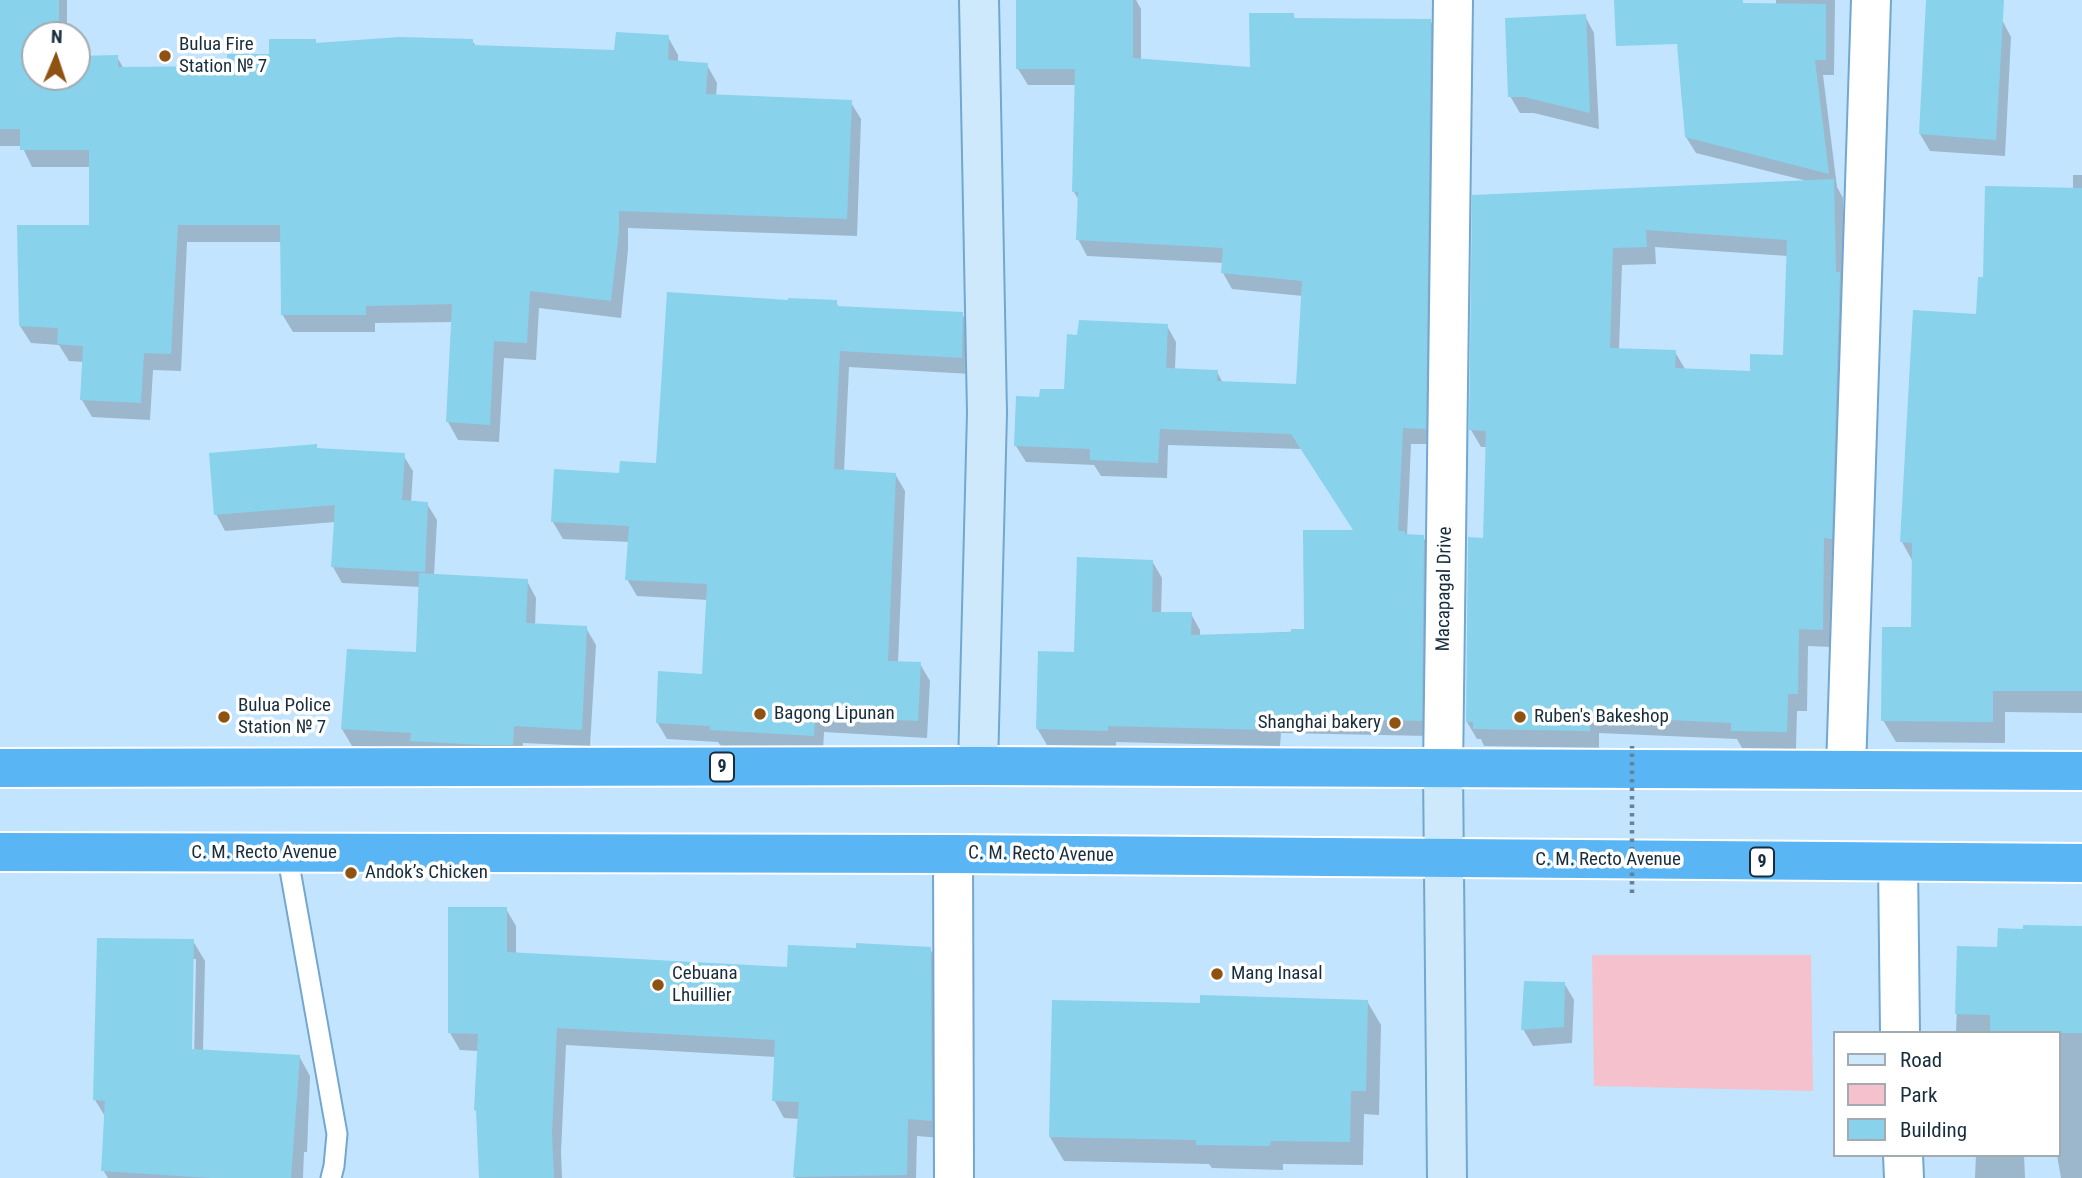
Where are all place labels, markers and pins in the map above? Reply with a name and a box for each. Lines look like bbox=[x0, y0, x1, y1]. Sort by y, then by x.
place label: Bulua Fire Station № 7 bbox=[179, 34, 267, 78]
marker: Bulua Fire Station № 7 bbox=[157, 48, 173, 64]
place label: Bulua Police Station № 7 bbox=[238, 695, 331, 739]
place label: Bagong Lipunan bbox=[774, 703, 895, 725]
marker: Bagong Lipunan bbox=[752, 706, 768, 722]
place label: Ruben's Bakeshop bbox=[1534, 706, 1669, 728]
marker: Bulua Police Station № 7 bbox=[216, 709, 232, 725]
marker: Ruben's Bakeshop bbox=[1512, 709, 1528, 725]
place label: Shanghai bakery bbox=[1258, 712, 1381, 734]
marker: Shanghai bakery bbox=[1387, 715, 1403, 731]
place label: Andok’s Chicken bbox=[365, 862, 488, 884]
marker: Andok’s Chicken bbox=[343, 865, 359, 881]
place label: Cebuana Lhuillier bbox=[672, 963, 738, 1007]
place label: Mang Inasal bbox=[1231, 963, 1323, 985]
marker: Mang Inasal bbox=[1209, 966, 1225, 982]
marker: Cebuana Lhuillier bbox=[650, 977, 666, 993]

